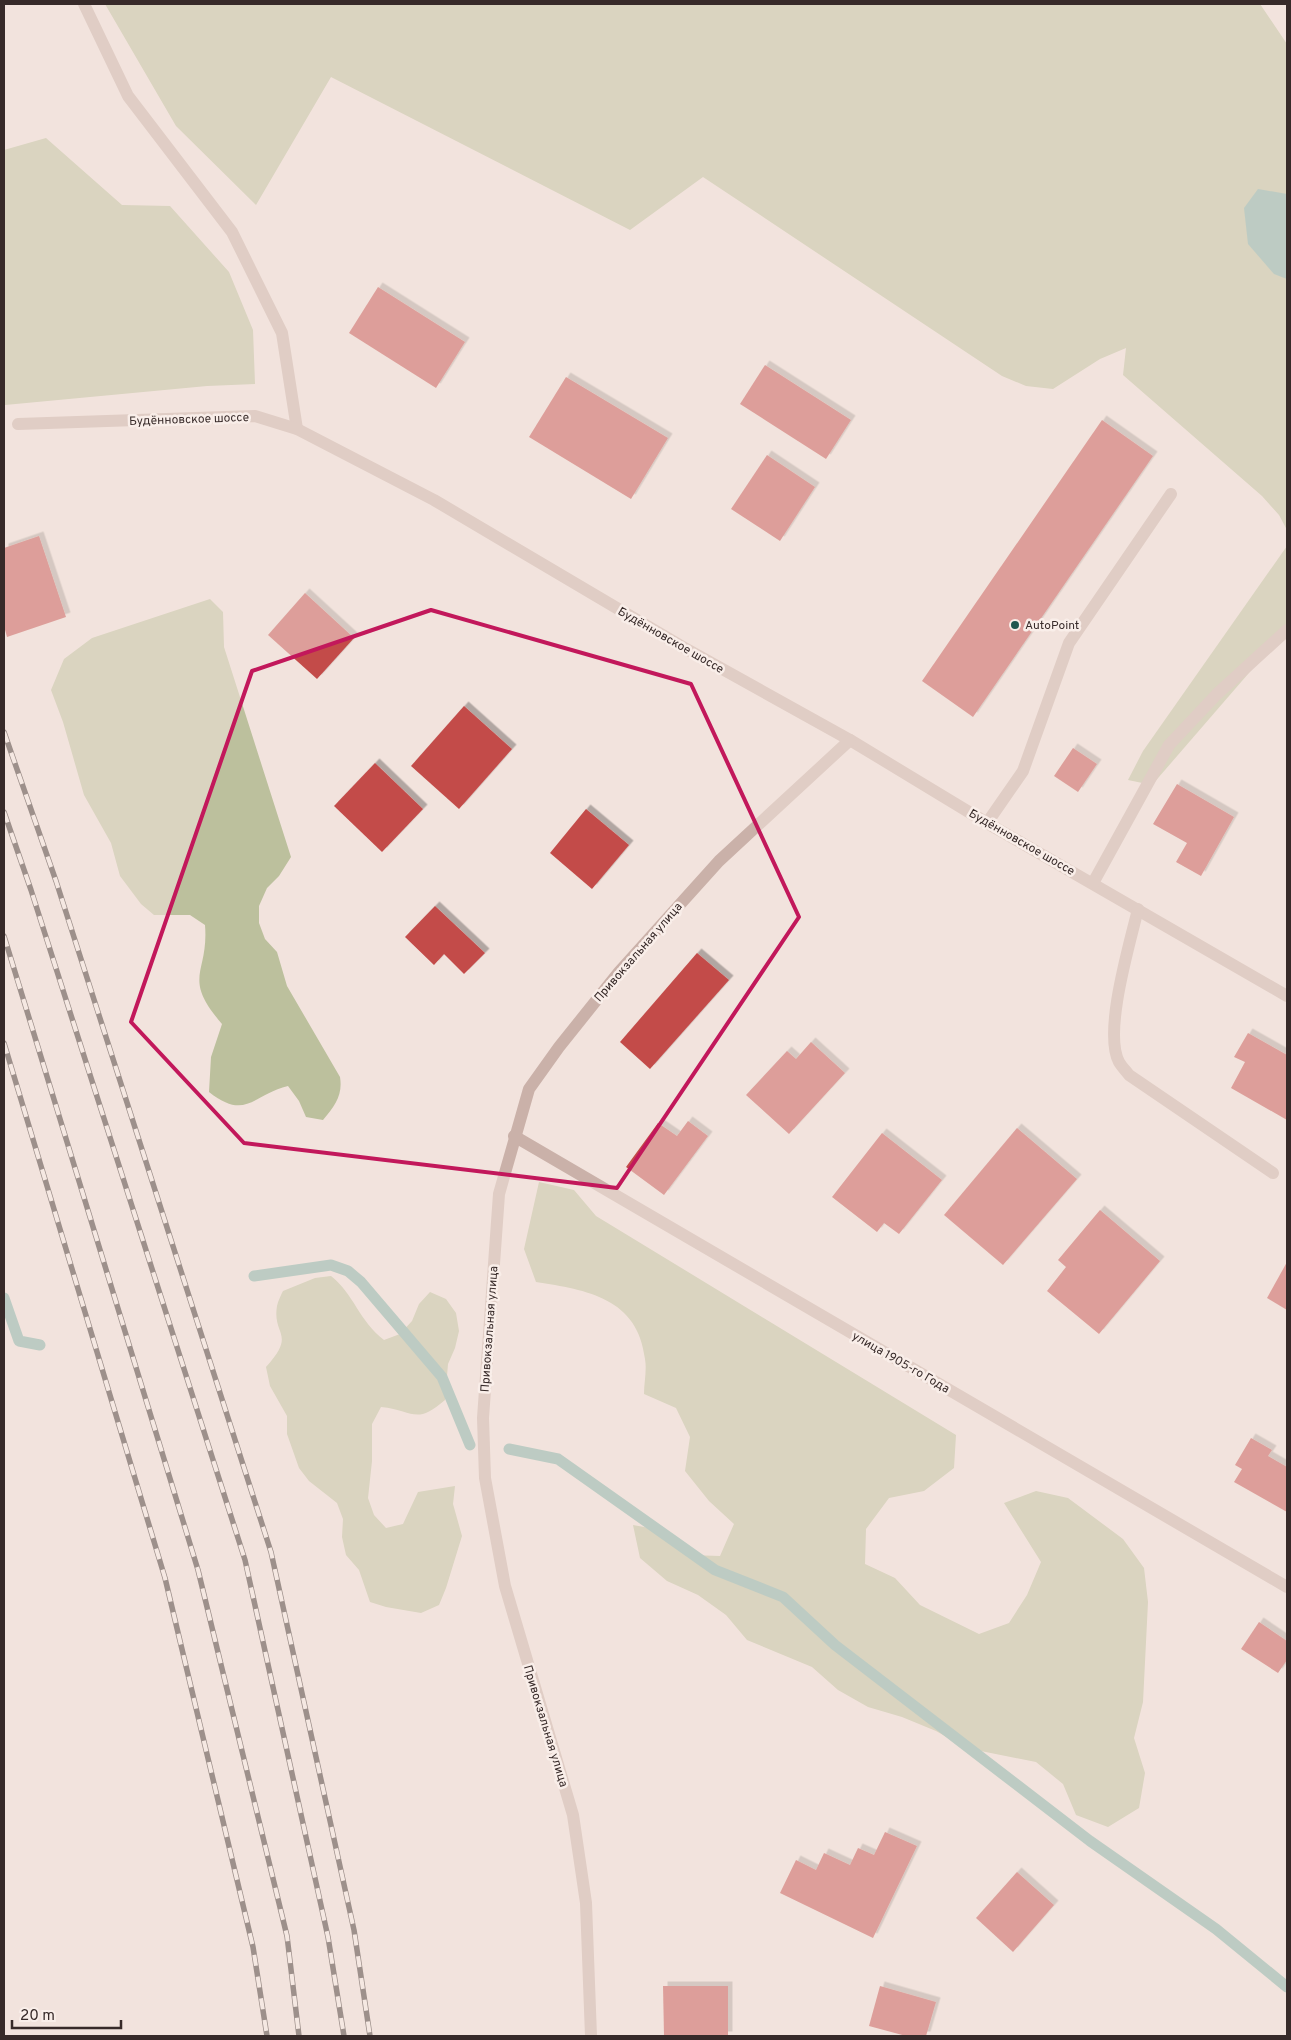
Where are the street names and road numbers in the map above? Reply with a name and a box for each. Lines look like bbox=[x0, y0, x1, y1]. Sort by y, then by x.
street label: Будённовское шоссе bbox=[129, 410, 249, 430]
street label: Будённовское шоссе bbox=[615, 604, 726, 678]
street label: Будённовское шоссе bbox=[966, 806, 1077, 880]
street label: Привокзальная улица bbox=[591, 900, 686, 1006]
street label: Привокзальная улица bbox=[478, 1265, 502, 1393]
street label: улица 1905-го Года bbox=[849, 1328, 952, 1397]
street label: Привокзальная улица bbox=[519, 1663, 571, 1789]

